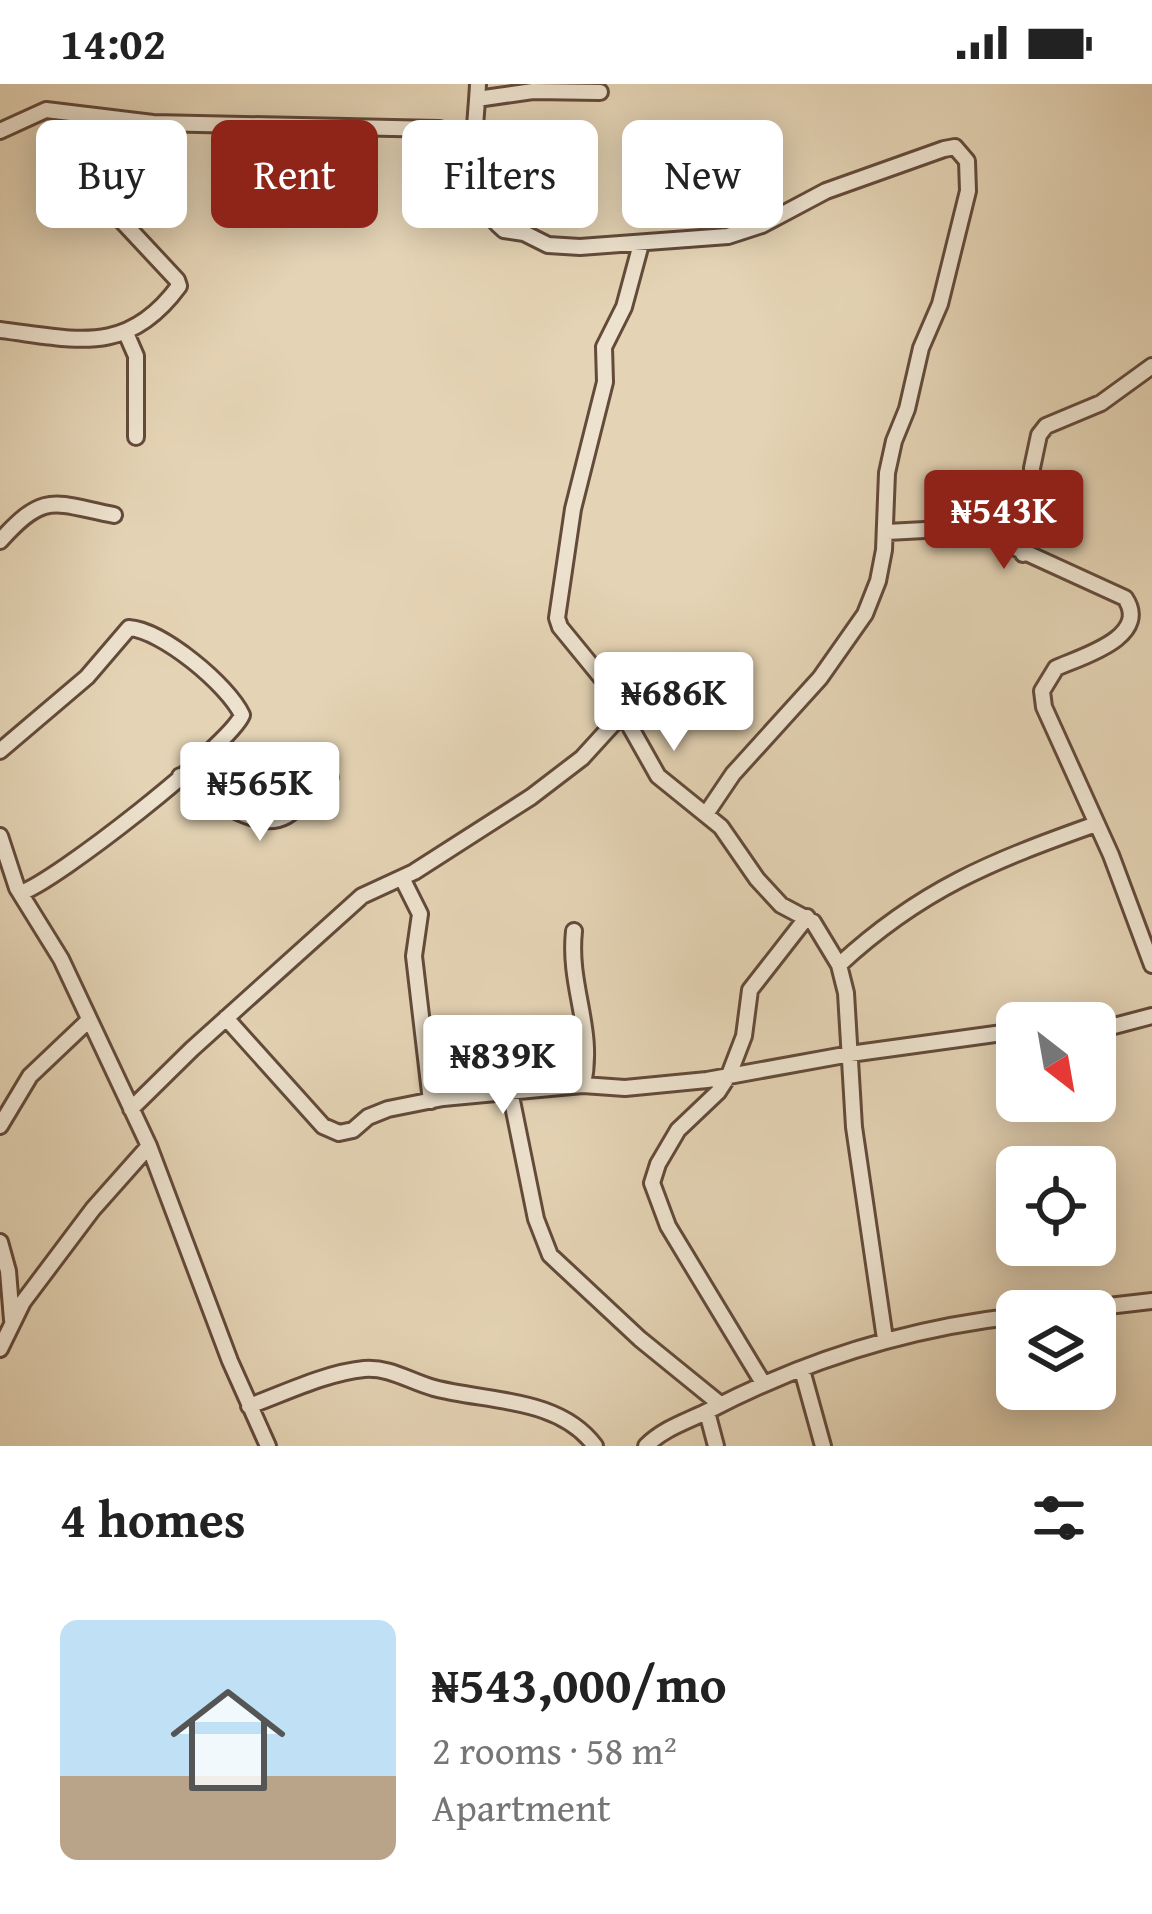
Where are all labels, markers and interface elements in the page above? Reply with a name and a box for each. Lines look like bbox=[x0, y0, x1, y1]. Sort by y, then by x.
text: 14:02 bbox=[60, 10, 166, 75]
chip: Buy bbox=[36, 120, 187, 228]
chip: Rent bbox=[211, 120, 378, 228]
chip: Filters bbox=[402, 120, 598, 228]
chip: New bbox=[622, 120, 783, 228]
pin: ₦543K bbox=[920, 470, 1088, 572]
text: ₦543K bbox=[951, 480, 1057, 537]
pin: ₦686K bbox=[590, 652, 758, 754]
text: ₦686K bbox=[621, 662, 727, 719]
pin: ₦565K bbox=[176, 742, 344, 844]
text: ₦565K bbox=[207, 752, 313, 809]
north arrow bbox=[996, 1002, 1116, 1122]
map controls bbox=[996, 1002, 1116, 1410]
pin: ₦839K bbox=[419, 1015, 587, 1117]
text: ₦839K bbox=[450, 1025, 556, 1082]
button: locate bbox=[996, 1146, 1116, 1266]
button: layers bbox=[996, 1290, 1116, 1410]
text: 4 homes bbox=[60, 1481, 246, 1556]
icon: filters bbox=[1026, 1485, 1092, 1551]
text: ₦543,000/mo bbox=[432, 1646, 727, 1721]
icon: home bbox=[156, 1668, 300, 1812]
text: 2 rooms · 58 m² bbox=[432, 1721, 677, 1778]
text: Apartment bbox=[432, 1778, 611, 1835]

